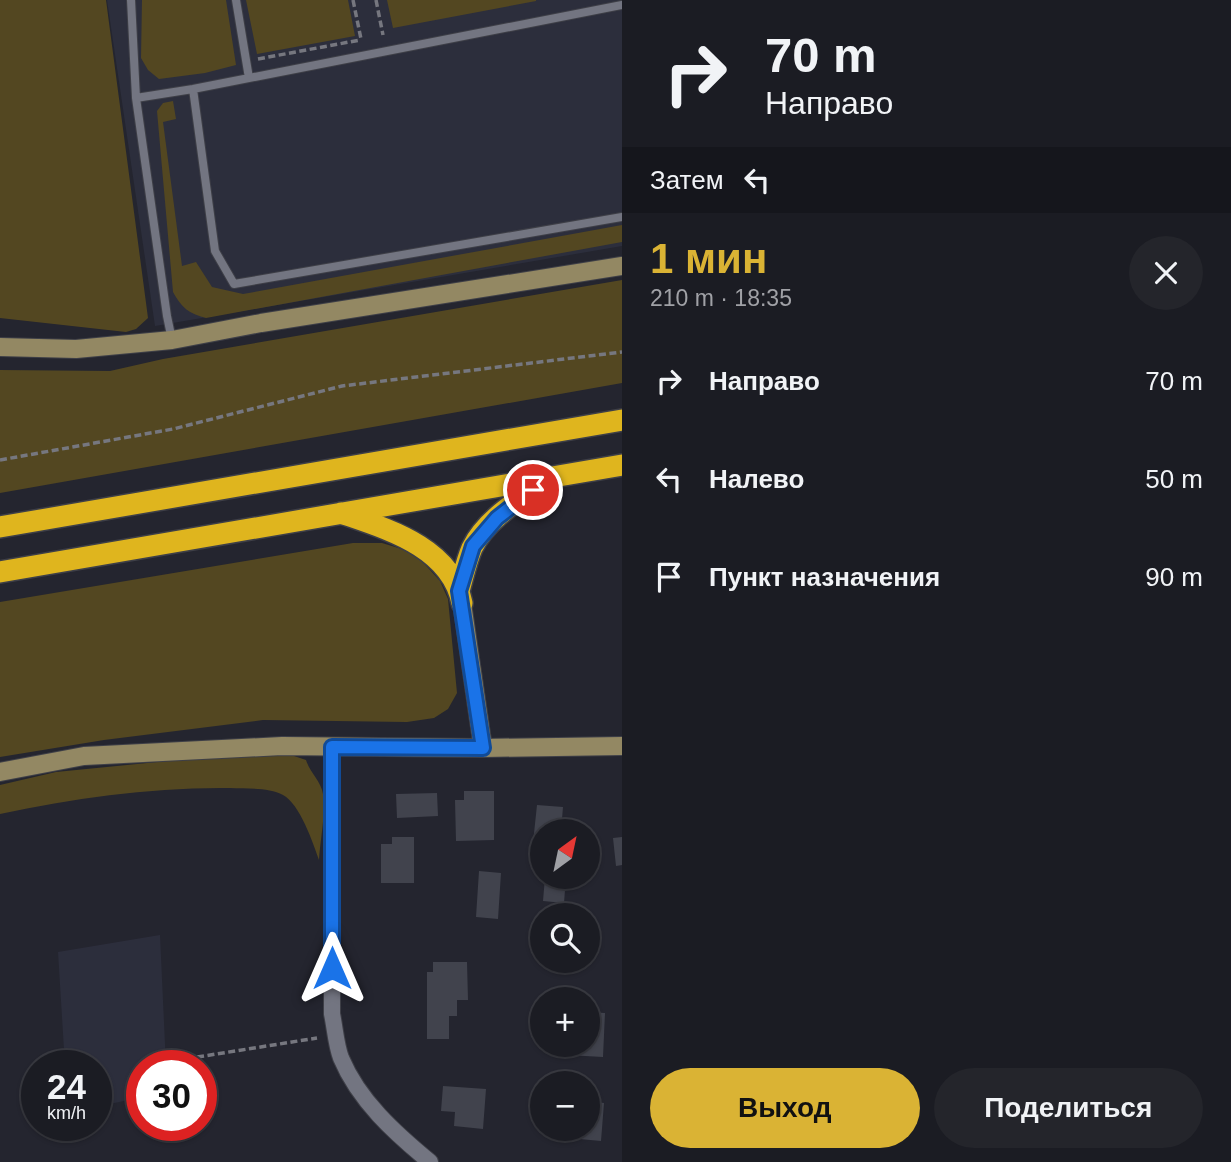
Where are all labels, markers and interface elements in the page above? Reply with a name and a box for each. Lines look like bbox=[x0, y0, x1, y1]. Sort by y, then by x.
icon: right bbox=[650, 28, 741, 119]
text: 70 m bbox=[765, 28, 877, 82]
text: Направо bbox=[765, 85, 893, 121]
icon: left bbox=[738, 161, 776, 199]
text: Затем bbox=[650, 165, 724, 195]
text: 1 мин bbox=[650, 235, 767, 282]
button: close bbox=[1129, 236, 1203, 310]
text: 210 m · 18:35 bbox=[650, 285, 792, 311]
icon: right bbox=[650, 362, 688, 400]
text: Направо bbox=[709, 366, 820, 396]
text: 70 m bbox=[1145, 366, 1203, 396]
pin bbox=[503, 460, 563, 520]
icon: left bbox=[650, 460, 688, 498]
text: Налево bbox=[709, 464, 804, 494]
text: 50 m bbox=[1145, 464, 1203, 494]
icon: arrive bbox=[514, 471, 552, 509]
icon: arrive bbox=[650, 558, 688, 596]
text: Пункт назначения bbox=[709, 562, 940, 592]
text: 90 m bbox=[1145, 562, 1203, 592]
north arrow bbox=[530, 819, 600, 889]
map controls bbox=[530, 819, 600, 1141]
button: search bbox=[530, 903, 600, 973]
position arrow bbox=[295, 931, 369, 1005]
button: + bbox=[530, 987, 600, 1057]
speed limit sign: 30 bbox=[126, 1050, 217, 1141]
text: 24 bbox=[47, 1067, 86, 1106]
button: Выход bbox=[650, 1068, 920, 1148]
button: Поделиться bbox=[934, 1068, 1203, 1148]
button: − bbox=[530, 1071, 600, 1141]
text: km/h bbox=[47, 1103, 86, 1123]

